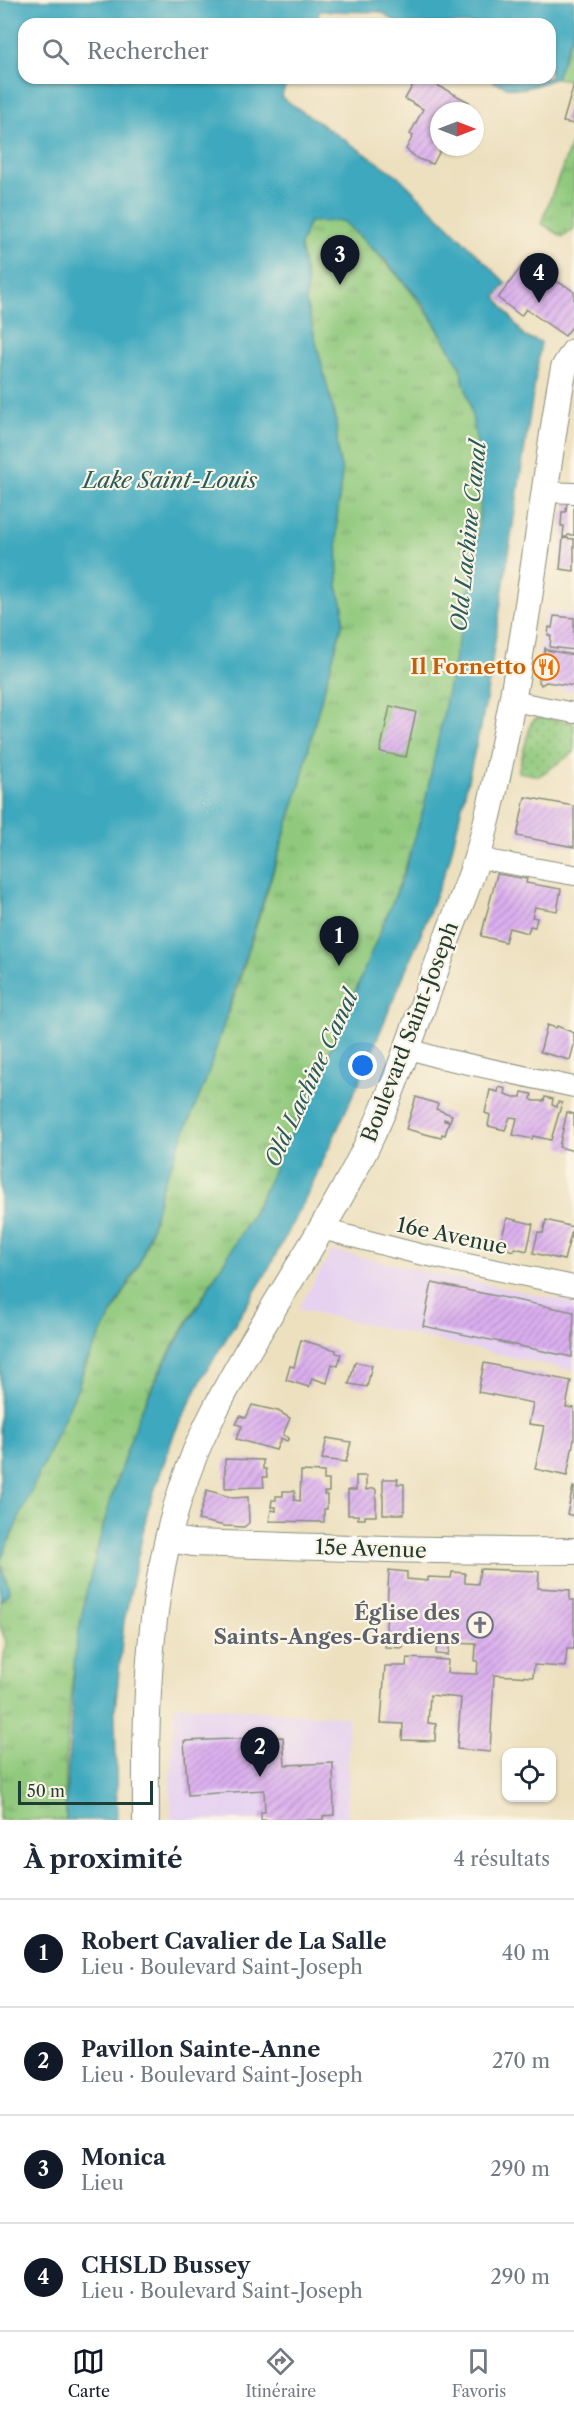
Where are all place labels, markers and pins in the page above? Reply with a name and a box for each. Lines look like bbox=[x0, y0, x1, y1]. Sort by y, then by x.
pin: 3 bbox=[320, 236, 360, 285]
pin: 4 bbox=[520, 254, 558, 303]
restaurant icon: Il Fornetto bbox=[531, 652, 561, 682]
place label: Il Fornetto bbox=[410, 654, 526, 679]
pin: 1 bbox=[320, 916, 358, 966]
place label: Église des Saints-Anges-Gardiens bbox=[213, 1600, 460, 1649]
church icon: Église des Saints-Anges-Gardiens bbox=[465, 1610, 495, 1640]
pin: 2 bbox=[240, 1728, 280, 1777]

